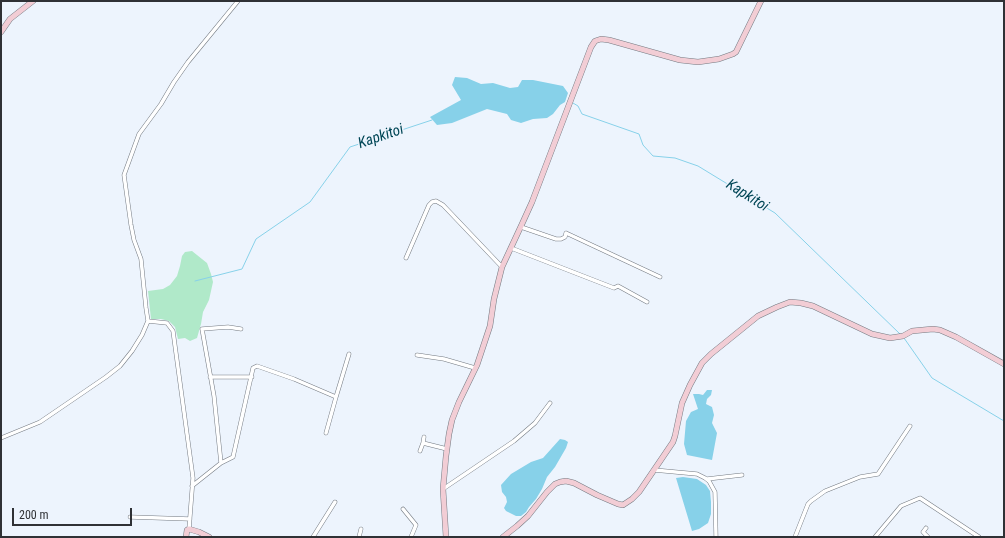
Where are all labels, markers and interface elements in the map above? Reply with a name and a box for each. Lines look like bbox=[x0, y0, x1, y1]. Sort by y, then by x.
water label: Kapkitoi bbox=[356, 121, 406, 153]
water label: Kapkitoi bbox=[722, 176, 772, 216]
scale bar bbox=[14, 500, 134, 526]
text: 200 m bbox=[19, 508, 49, 522]

